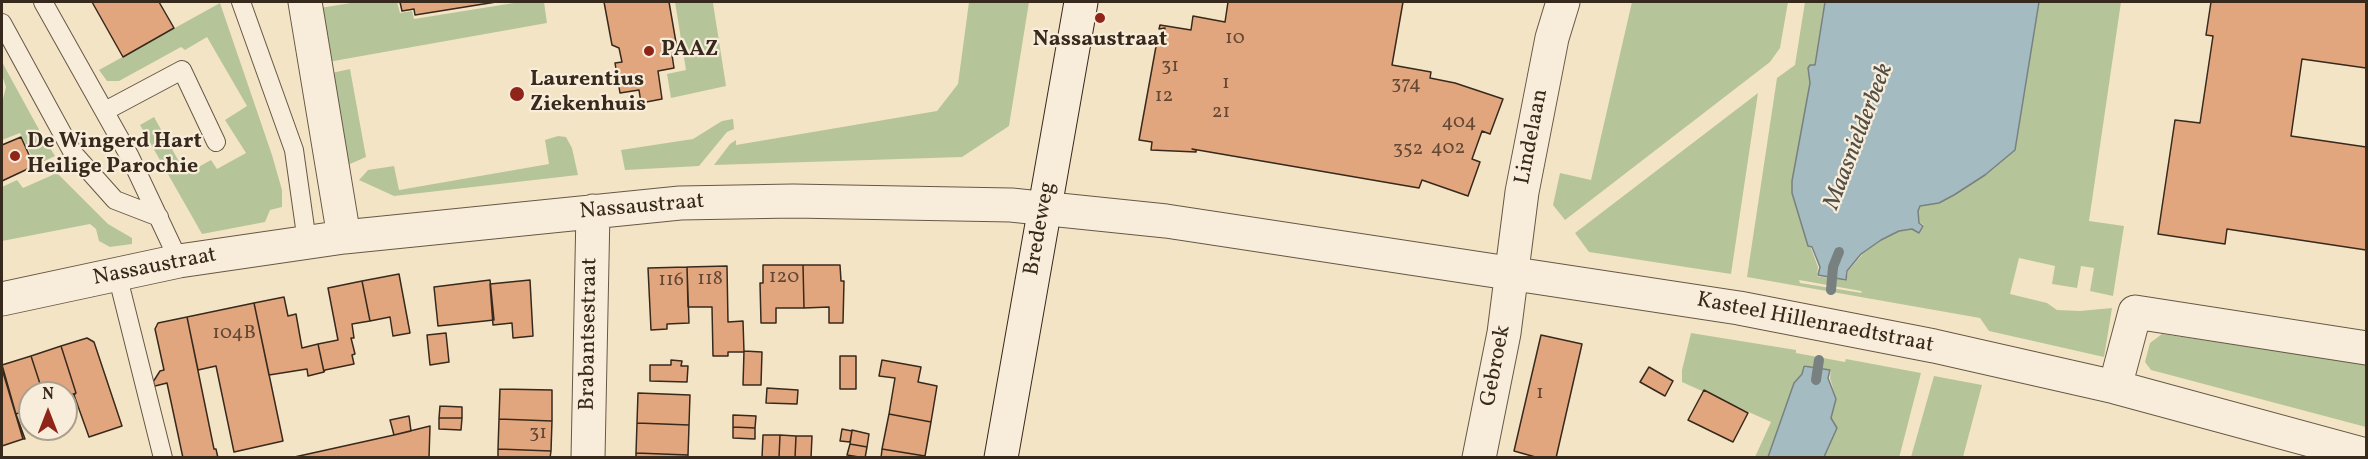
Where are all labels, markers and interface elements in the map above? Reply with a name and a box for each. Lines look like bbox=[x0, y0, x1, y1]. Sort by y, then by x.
marker: Nassaustraat bbox=[1093, 11, 1107, 25]
house number: 10 bbox=[1225, 27, 1245, 51]
place label: Nassaustraat bbox=[1033, 28, 1167, 54]
place label: PAAZ bbox=[661, 38, 718, 64]
marker: PAAZ bbox=[642, 44, 656, 58]
house number: 31 bbox=[1161, 55, 1179, 79]
water label: Maasnielderbeek bbox=[1819, 60, 1901, 214]
place label: Laurentius Ziekenhuis bbox=[530, 68, 646, 119]
house number: 1 bbox=[1222, 72, 1230, 96]
house number: 374 bbox=[1391, 73, 1421, 97]
marker: Laurentius Ziekenhuis bbox=[508, 85, 526, 103]
house number: 12 bbox=[1155, 85, 1173, 109]
street label: Lindelaan bbox=[1511, 87, 1555, 187]
house number: 21 bbox=[1212, 101, 1230, 125]
house number: 404 bbox=[1442, 111, 1476, 135]
place label: De Wingerd Hart Heilige Parochie bbox=[27, 130, 202, 182]
house number: 402 bbox=[1431, 137, 1465, 161]
house number: 352 bbox=[1393, 138, 1423, 162]
marker: De Wingerd Hart Heilige Parochie bbox=[8, 149, 22, 163]
street label: Bredeweg bbox=[1020, 180, 1062, 278]
street label: Nassaustraat bbox=[579, 189, 705, 227]
street label: Nassaustraat bbox=[91, 243, 219, 293]
street label: Brabantsestraat bbox=[575, 257, 605, 411]
house number: 120 bbox=[769, 266, 799, 290]
house number: 118 bbox=[697, 268, 723, 292]
house number: 116 bbox=[658, 269, 684, 293]
street label: Kasteel Hillenraedtstraat bbox=[1694, 288, 1936, 360]
house number: 104B bbox=[212, 322, 256, 346]
street label: Gebroek bbox=[1476, 323, 1518, 409]
north arrow bbox=[18, 381, 78, 441]
house number: 1 bbox=[1536, 382, 1544, 406]
text: N bbox=[42, 384, 54, 406]
house number: 31 bbox=[529, 422, 547, 446]

